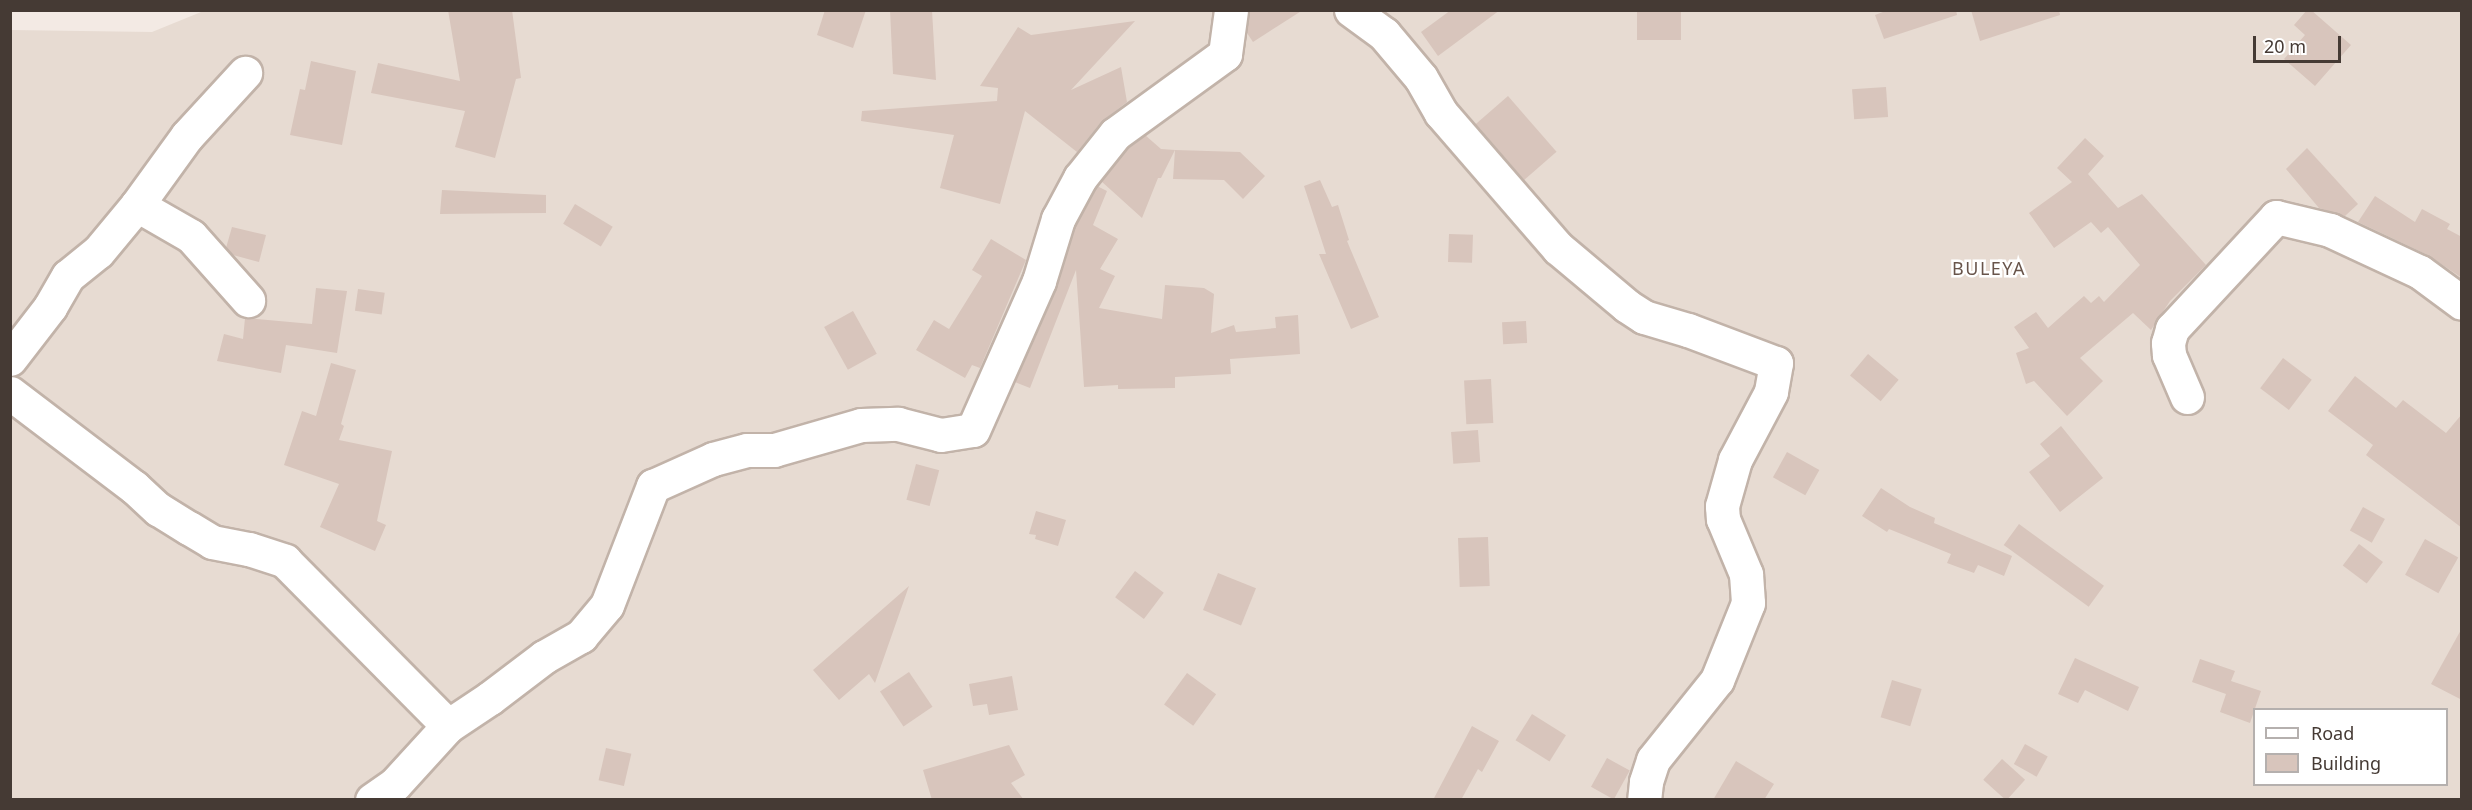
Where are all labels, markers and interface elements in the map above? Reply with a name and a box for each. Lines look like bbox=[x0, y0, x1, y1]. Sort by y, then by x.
scale bar bbox=[2256, 24, 2344, 62]
text: 20 m bbox=[2264, 34, 2306, 58]
district label: BULEYA bbox=[1952, 257, 2026, 279]
legend bbox=[2253, 708, 2448, 786]
text: Road bbox=[2311, 721, 2354, 745]
text: Building bbox=[2311, 751, 2381, 775]

